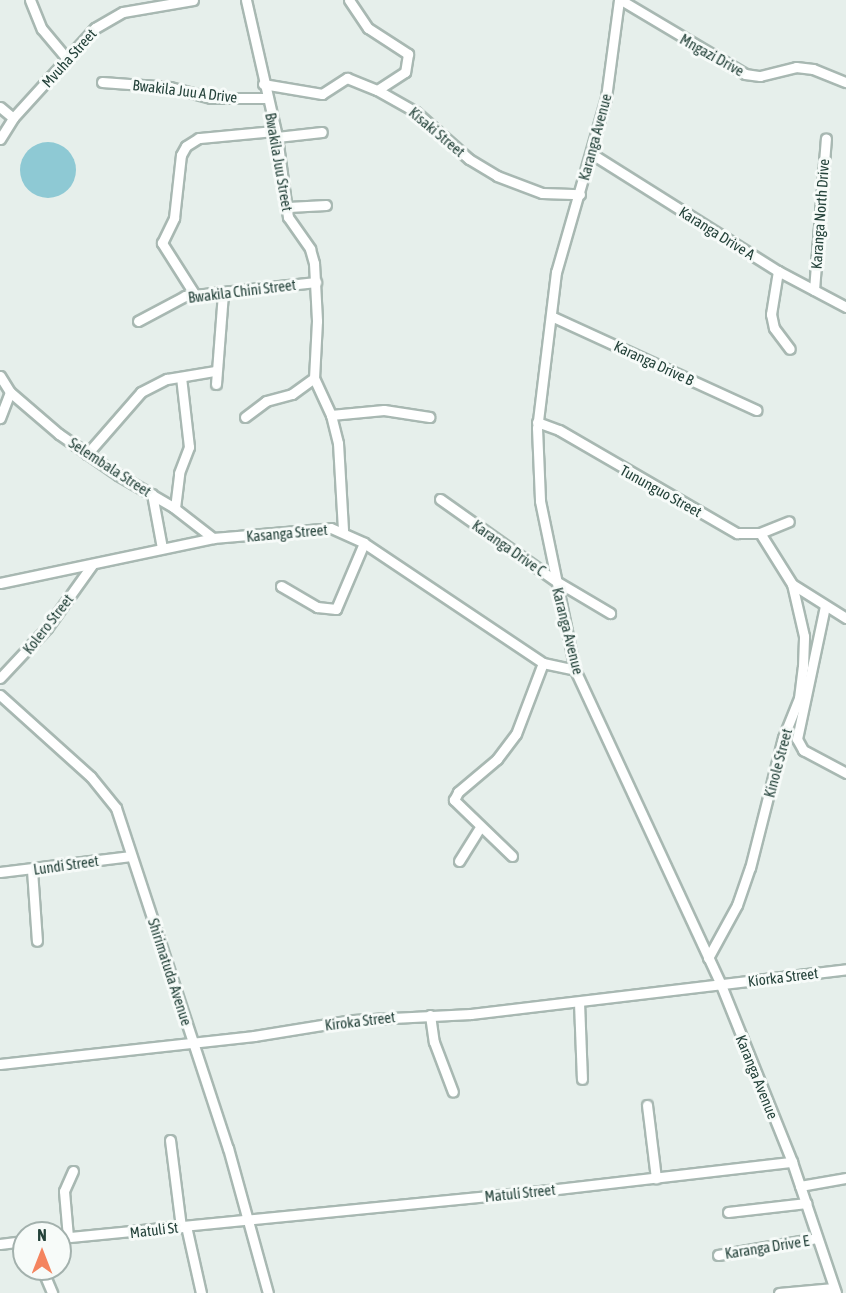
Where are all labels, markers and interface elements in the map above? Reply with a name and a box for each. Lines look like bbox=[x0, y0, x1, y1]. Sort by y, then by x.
street label: Mvuha Street bbox=[38, 25, 100, 91]
street label: Mngazi Drive bbox=[677, 30, 747, 80]
street label: Bwakila Juu A Drive bbox=[132, 76, 238, 106]
street label: Karanga Avenue bbox=[575, 92, 615, 182]
street label: Kisaki Street bbox=[405, 103, 469, 161]
street label: Bwakila Juu Street bbox=[261, 111, 297, 213]
street label: Karanga North Drive bbox=[807, 158, 833, 270]
street label: Karanga Drive A bbox=[676, 203, 758, 263]
street label: Bwakila Chini Street bbox=[187, 275, 297, 307]
street label: Karanga Drive B bbox=[611, 337, 697, 389]
street label: Selembala Street bbox=[65, 434, 155, 500]
street label: Tununguo Street bbox=[617, 461, 705, 521]
street label: Karanga Drive C bbox=[469, 516, 549, 580]
street label: Kasanga Street bbox=[246, 520, 328, 546]
street label: Karanga Avenue bbox=[548, 586, 588, 676]
street label: Kolero Street bbox=[19, 590, 77, 658]
street label: Kinole Street bbox=[760, 727, 796, 799]
street label: Lundi Street bbox=[32, 852, 100, 878]
street label: Shirimatuda Avenue bbox=[144, 916, 196, 1028]
street label: Kiorka Street bbox=[747, 964, 819, 990]
street label: Kiroka Street bbox=[324, 1008, 396, 1034]
street label: Karanga Avenue bbox=[732, 1032, 782, 1122]
street label: Matuli Street bbox=[484, 1180, 556, 1206]
street label: Matuli St bbox=[129, 1218, 179, 1242]
north arrow bbox=[12, 1221, 72, 1281]
text: N bbox=[37, 1226, 47, 1244]
street label: Karanga Drive E bbox=[724, 1231, 810, 1263]

